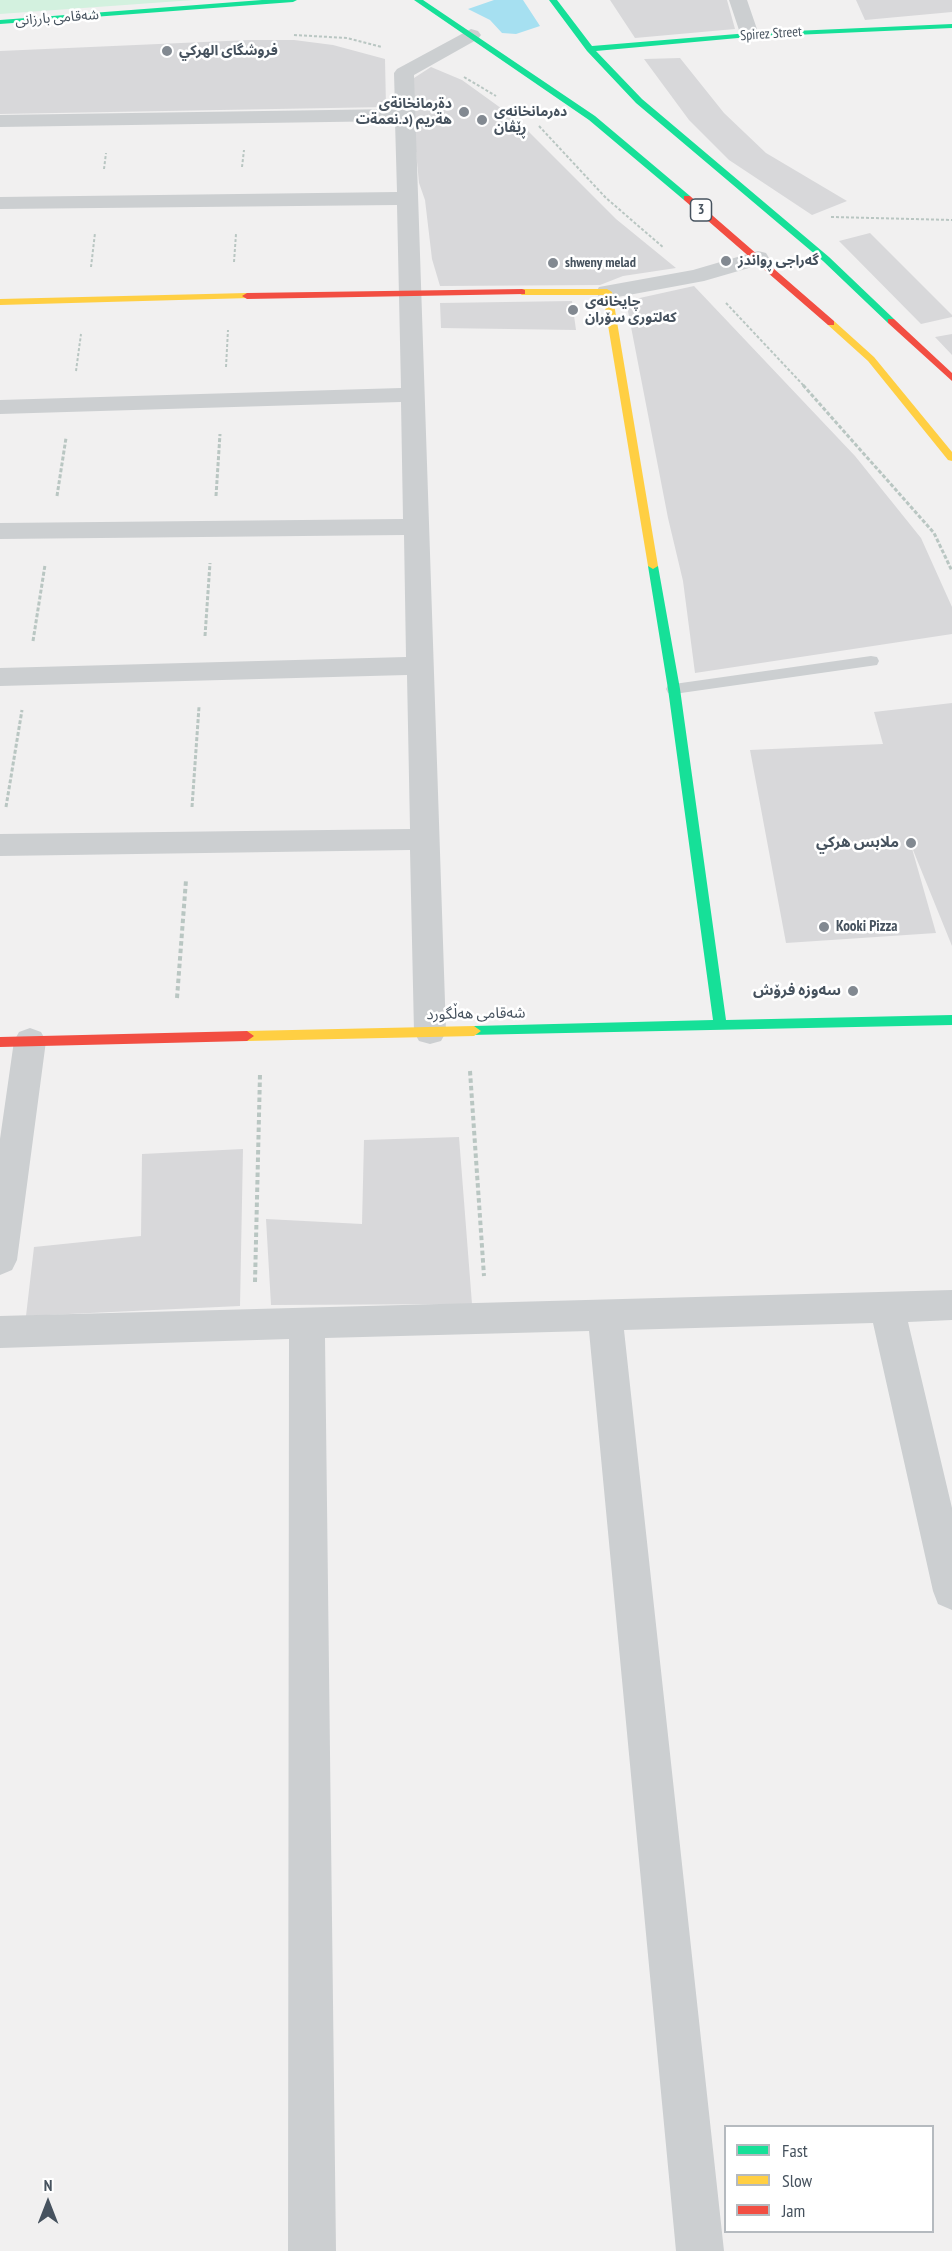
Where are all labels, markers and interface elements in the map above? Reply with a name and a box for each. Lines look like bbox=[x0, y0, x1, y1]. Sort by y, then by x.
street label: شەقامی بارزانی bbox=[15, 7, 99, 29]
street label: Spirez Street bbox=[740, 23, 802, 45]
place label: فروشگای الهركي bbox=[179, 43, 278, 59]
marker: فروشگای الهركي bbox=[160, 44, 174, 58]
place label: دةرمانخانةى هةريم (د.نعمةت bbox=[356, 96, 452, 128]
place label: دەرمانخانەی ڕێڤان bbox=[494, 104, 567, 136]
marker: دةرمانخانةى هةريم (د.نعمةت bbox=[457, 105, 471, 119]
marker: دەرمانخانەی ڕێڤان bbox=[475, 113, 489, 127]
road number: 3 bbox=[690, 199, 712, 221]
place label: گەراجی ڕواندز bbox=[738, 253, 819, 269]
marker: گەراجی ڕواندز bbox=[719, 254, 733, 268]
place label: shweny melad bbox=[565, 255, 636, 271]
marker: shweny melad bbox=[546, 256, 560, 270]
place label: چایخانەی کەلتوری سۆران bbox=[585, 294, 677, 326]
marker: چایخانەی کەلتوری سۆران bbox=[566, 303, 580, 317]
place label: ملابس هركي bbox=[816, 834, 899, 852]
marker: ملابس هركي bbox=[904, 836, 918, 850]
place label: Kooki Pizza bbox=[836, 918, 897, 936]
marker: Kooki Pizza bbox=[817, 920, 831, 934]
place label: سەوزە فرۆش bbox=[753, 982, 841, 1000]
marker: سەوزە فرۆش bbox=[846, 984, 860, 998]
street label: شەقامی ھەڵگورد bbox=[426, 1004, 526, 1024]
legend bbox=[724, 2125, 934, 2233]
text: Fast bbox=[782, 2139, 808, 2162]
text: Slow bbox=[782, 2169, 812, 2192]
north arrow bbox=[18, 2173, 78, 2233]
text: N bbox=[44, 2175, 52, 2195]
text: Jam bbox=[782, 2199, 805, 2222]

